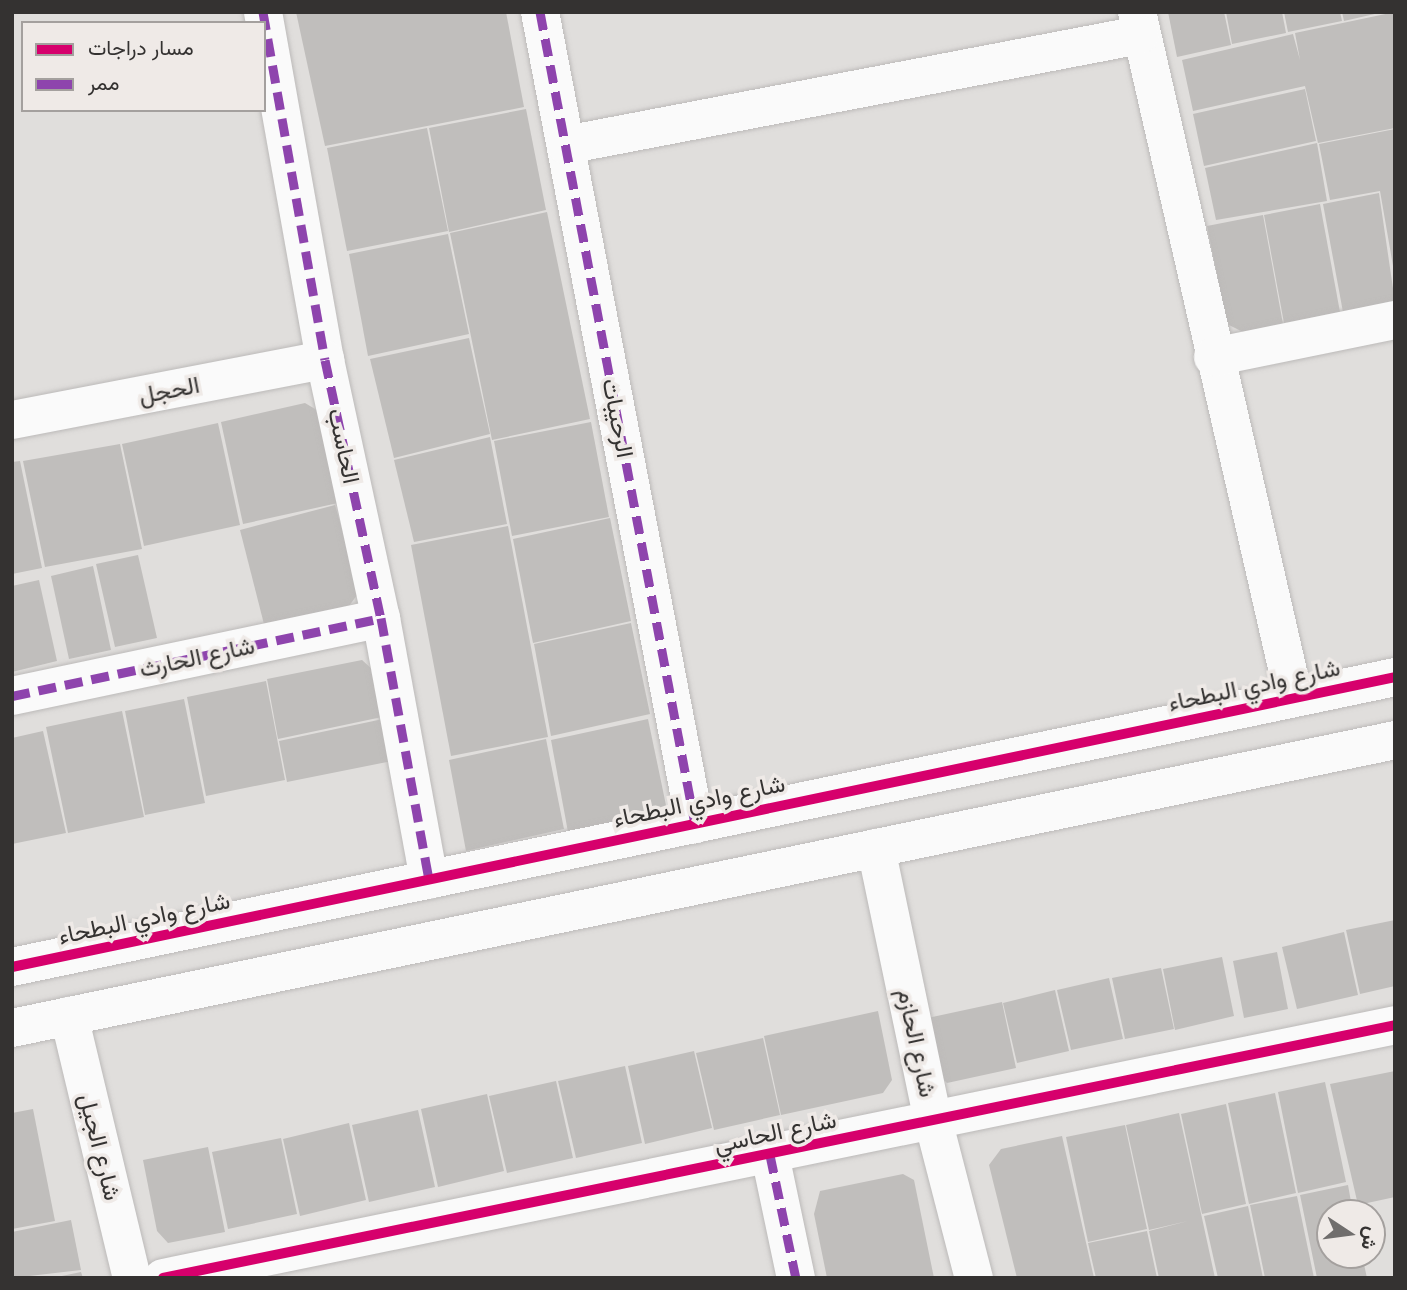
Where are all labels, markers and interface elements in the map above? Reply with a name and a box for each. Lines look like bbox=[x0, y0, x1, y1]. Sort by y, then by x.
legend bbox=[21, 21, 266, 112]
text: مسار دراجات bbox=[88, 35, 194, 60]
text: ممر bbox=[88, 70, 119, 95]
street label: الحجل bbox=[136, 370, 202, 410]
street label: الرحيبات bbox=[596, 376, 640, 460]
street label: الحاسب bbox=[322, 406, 366, 486]
street label: شارع الحارث bbox=[137, 631, 257, 683]
street label: شارع وادي البطحاء bbox=[1165, 653, 1343, 717]
street label: شارع وادي البطحاء bbox=[610, 769, 788, 833]
street label: شارع وادي البطحاء bbox=[55, 886, 233, 950]
street label: شارع الحازم bbox=[891, 986, 943, 1100]
street label: شارع الجيل bbox=[73, 1091, 127, 1203]
street label: شارع الحاسي bbox=[711, 1105, 839, 1159]
north arrow bbox=[1316, 1199, 1386, 1269]
text: ش bbox=[1356, 1225, 1384, 1252]

